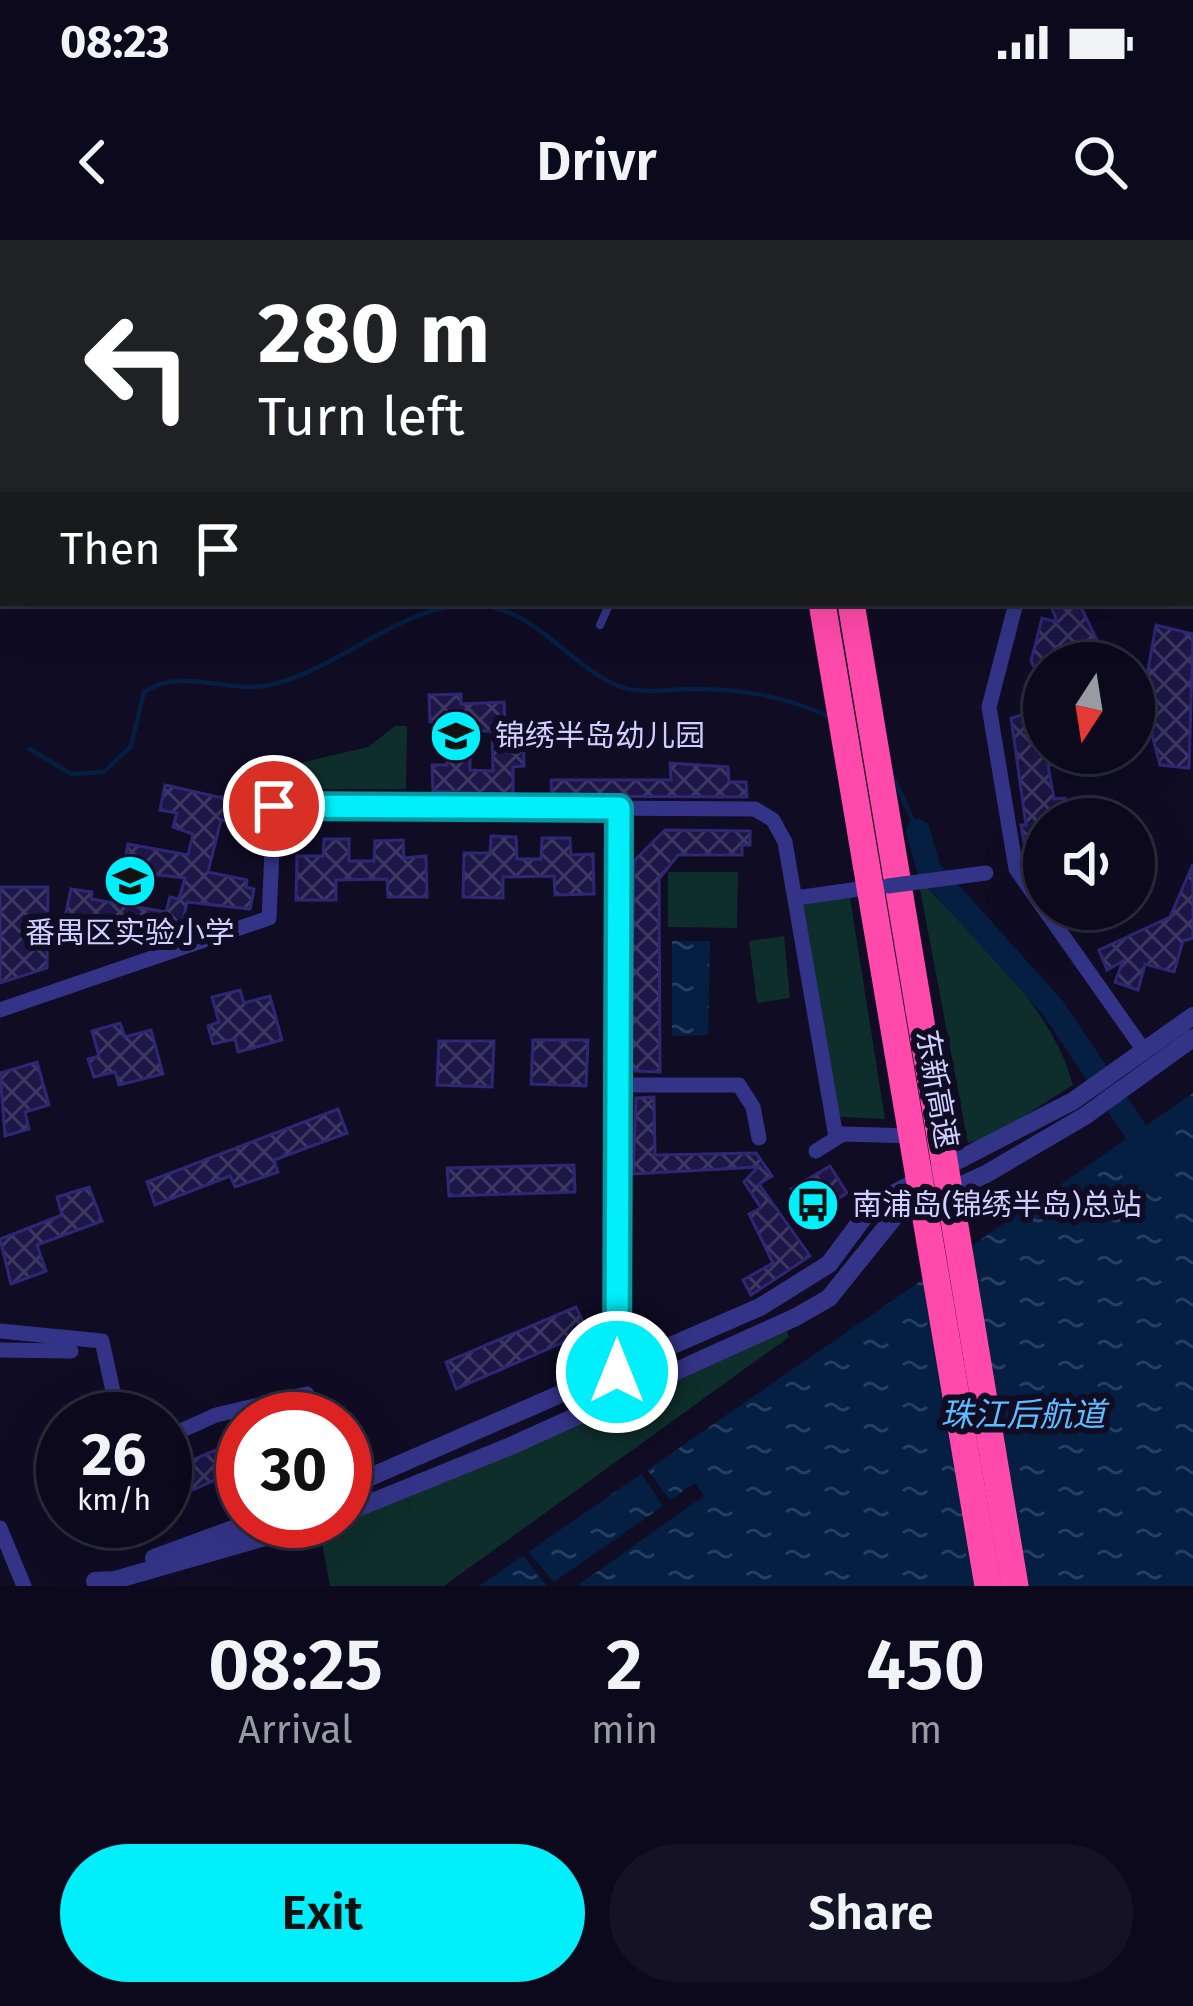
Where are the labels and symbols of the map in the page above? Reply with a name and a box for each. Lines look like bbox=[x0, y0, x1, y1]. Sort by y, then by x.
north arrow bbox=[1023, 642, 1155, 774]
school or university icon: 锦绣半岛幼儿园 bbox=[428, 708, 484, 764]
place label: 锦绣半岛幼儿园 bbox=[495, 718, 705, 754]
pin bbox=[223, 755, 325, 857]
school or university icon: 番禺区实验小学 bbox=[102, 853, 158, 909]
place label: 番禺区实验小学 bbox=[25, 915, 235, 951]
street label: 东新高速 bbox=[909, 1027, 965, 1151]
bus stop icon: 南浦岛(锦绣半岛)总站 bbox=[785, 1177, 841, 1233]
place label: 南浦岛(锦绣半岛)总站 bbox=[852, 1187, 1141, 1223]
position arrow bbox=[554, 1309, 680, 1435]
speed limit sign: 30 bbox=[216, 1392, 372, 1548]
water label: 珠江后航道 bbox=[941, 1395, 1111, 1435]

